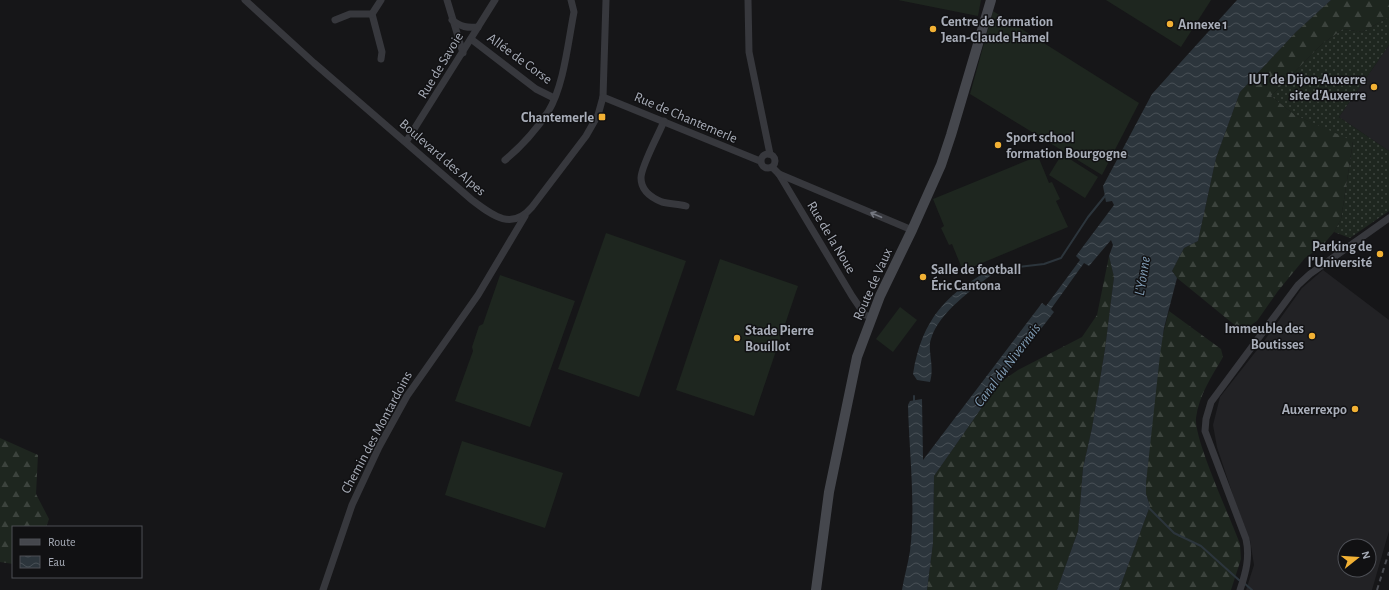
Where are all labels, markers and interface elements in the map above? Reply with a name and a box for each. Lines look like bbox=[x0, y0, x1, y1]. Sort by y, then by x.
place label: Centre de formation Jean-Claude Hamel bbox=[941, 15, 1053, 45]
place label: Annexe 1 bbox=[1178, 18, 1228, 32]
marker: Annexe 1 bbox=[1165, 19, 1175, 29]
marker: Centre de formation Jean-Claude Hamel bbox=[928, 24, 938, 34]
street label: Rue de Savoie bbox=[416, 30, 466, 101]
street label: Allée de Corse bbox=[484, 31, 554, 87]
place label: IUT de Dijon-Auxerre site d'Auxerre bbox=[1248, 73, 1366, 103]
marker: IUT de Dijon-Auxerre site d'Auxerre bbox=[1369, 82, 1379, 92]
street label: Rue de Chantemerle bbox=[632, 90, 739, 146]
place label: Chantemerle bbox=[521, 111, 594, 125]
marker: Chantemerle bbox=[597, 112, 607, 122]
street label: Boulevard des Alpes bbox=[397, 117, 488, 199]
place label: Sport school formation Bourgogne bbox=[1006, 131, 1127, 161]
marker: Sport school formation Bourgogne bbox=[993, 140, 1003, 150]
street label: Rue de la Noue bbox=[804, 199, 858, 276]
one-way arrow bbox=[871, 211, 883, 218]
place label: Parking de l'Université bbox=[1308, 240, 1372, 270]
street label: Route de Vaux bbox=[851, 246, 895, 323]
marker: Parking de l'Université bbox=[1375, 249, 1385, 259]
water label: L'Yonne bbox=[1132, 255, 1153, 297]
place label: Salle de football Éric Cantona bbox=[931, 263, 1021, 293]
marker: Salle de football Éric Cantona bbox=[918, 272, 928, 282]
water label: Canal du Nivernais bbox=[971, 321, 1044, 410]
place label: Immeuble des Boutisses bbox=[1224, 322, 1304, 352]
place label: Stade Pierre Bouillot bbox=[745, 324, 814, 354]
marker: Immeuble des Boutisses bbox=[1307, 331, 1317, 341]
marker: Stade Pierre Bouillot bbox=[732, 333, 742, 343]
street label: Chemin des Montardoins bbox=[339, 369, 415, 496]
place label: Auxerrexpo bbox=[1282, 403, 1347, 417]
marker: Auxerrexpo bbox=[1350, 404, 1360, 414]
legend bbox=[12, 526, 142, 578]
text: Route bbox=[48, 536, 75, 548]
north arrow bbox=[1337, 538, 1377, 578]
text: N bbox=[1360, 550, 1372, 560]
text: Eau bbox=[48, 556, 65, 568]

